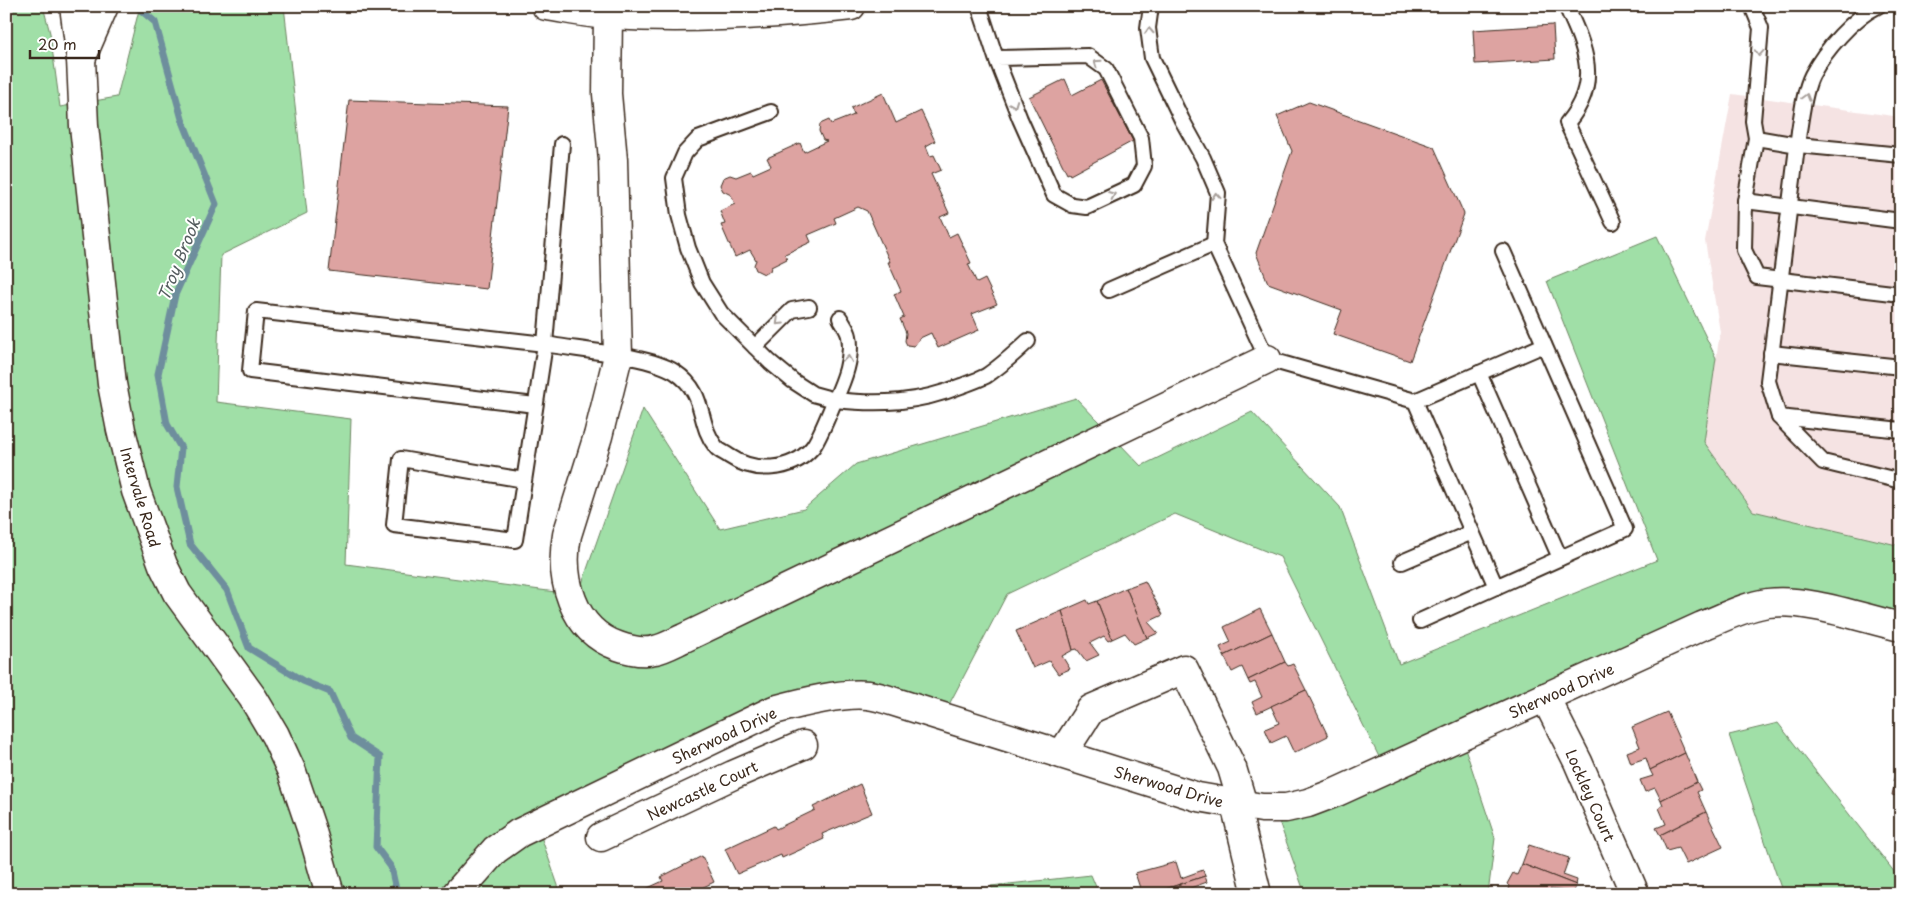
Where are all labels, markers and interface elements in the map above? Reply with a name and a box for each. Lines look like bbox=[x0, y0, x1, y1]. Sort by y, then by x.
one-way arrow bbox=[1143, 26, 1154, 34]
scale bar bbox=[30, 28, 99, 60]
text: 20 m bbox=[38, 32, 77, 55]
one-way arrow bbox=[1754, 49, 1765, 57]
one-way arrow bbox=[1093, 60, 1102, 69]
one-way arrow bbox=[1800, 93, 1810, 101]
one-way arrow bbox=[1008, 99, 1018, 108]
one-way arrow bbox=[1107, 191, 1116, 202]
one-way arrow bbox=[1211, 191, 1222, 199]
water label: Troy Brook bbox=[151, 214, 206, 304]
one-way arrow bbox=[776, 316, 785, 325]
one-way arrow bbox=[843, 355, 853, 363]
street label: Intervale Road bbox=[115, 444, 167, 550]
street label: Sherwood Drive bbox=[1505, 656, 1617, 723]
street label: Sherwood Drive bbox=[668, 701, 780, 769]
street label: Lockley Court bbox=[1560, 745, 1622, 845]
street label: Newcastle Court bbox=[643, 754, 761, 826]
street label: Sherwood Drive bbox=[1112, 759, 1227, 813]

